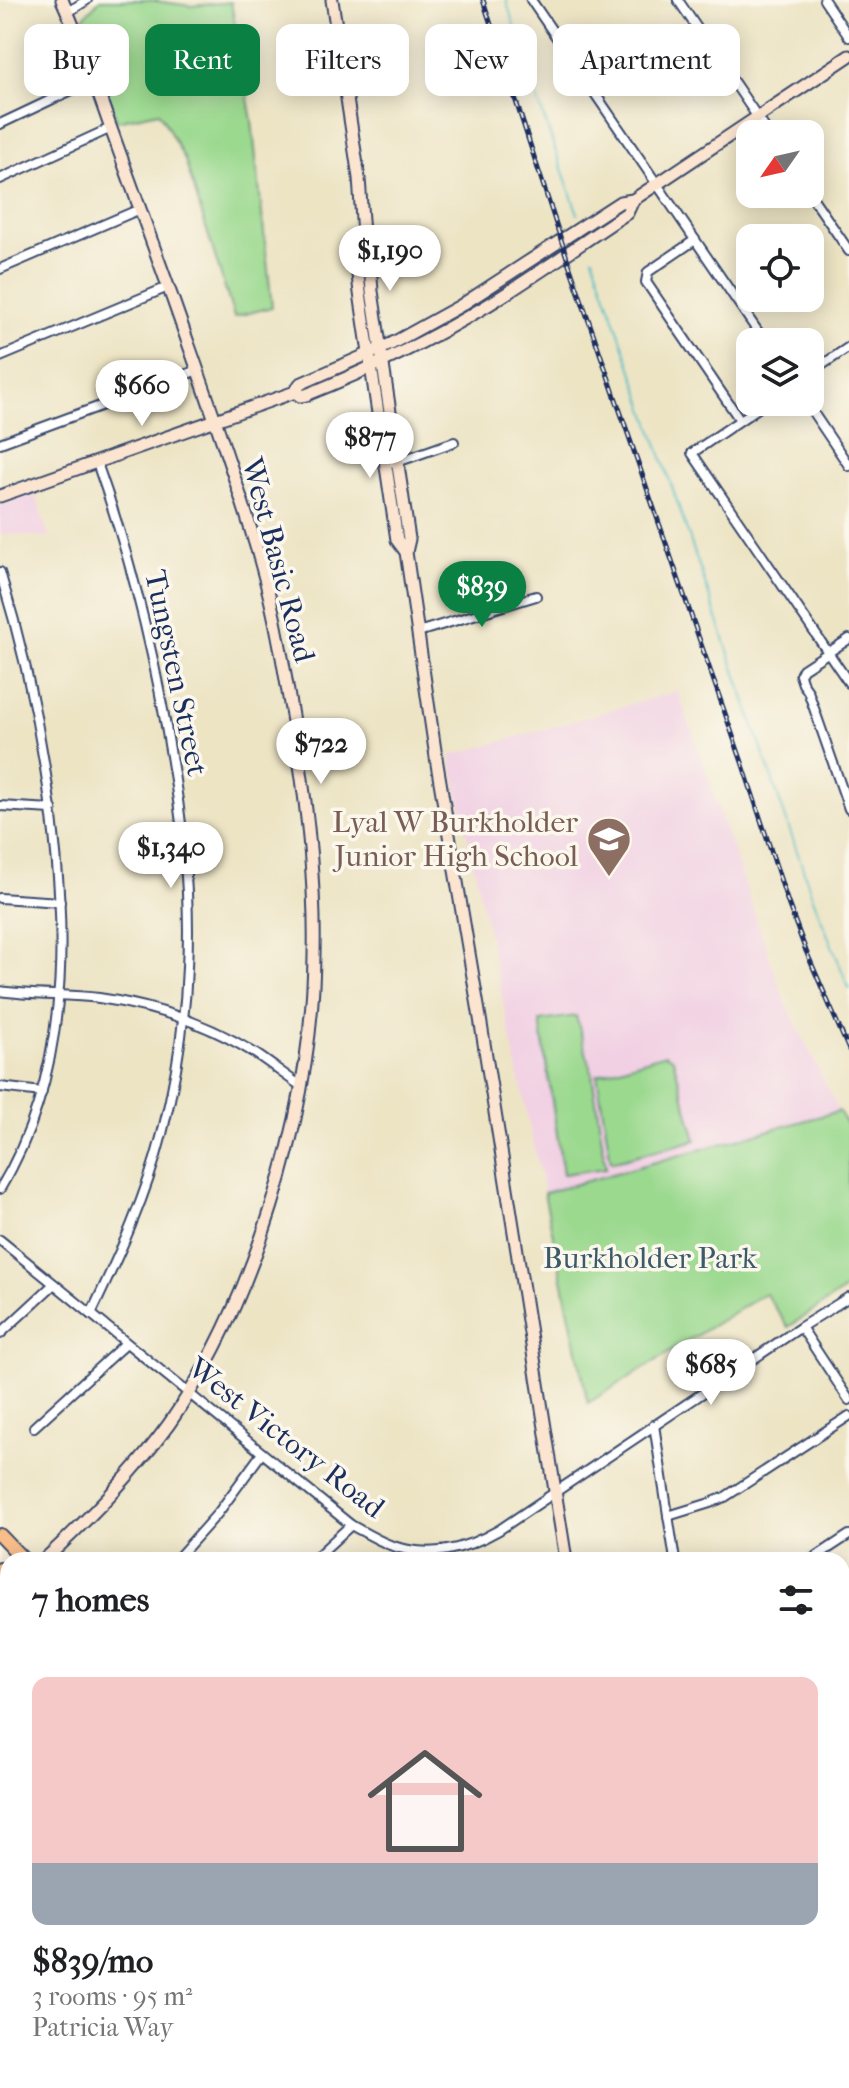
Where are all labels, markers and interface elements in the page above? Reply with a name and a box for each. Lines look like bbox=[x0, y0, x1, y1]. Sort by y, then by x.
chip: Buy bbox=[24, 24, 129, 96]
chip: Rent bbox=[145, 24, 260, 96]
chip: Filters bbox=[276, 24, 409, 96]
chip: New bbox=[425, 24, 537, 96]
chip: Apartment bbox=[553, 24, 740, 96]
north arrow bbox=[736, 120, 824, 208]
map controls bbox=[736, 120, 824, 416]
button: locate bbox=[736, 224, 824, 312]
pin: $1,190 bbox=[325, 225, 455, 293]
text: $1,190 bbox=[357, 235, 423, 266]
button: layers bbox=[736, 328, 824, 416]
pin: $660 bbox=[95, 360, 189, 428]
text: $660 bbox=[114, 370, 170, 401]
pin: $877 bbox=[323, 412, 417, 480]
text: $877 bbox=[344, 422, 396, 453]
street label: West Basic Road bbox=[234, 453, 322, 667]
pin: $839 bbox=[435, 561, 529, 629]
street label: Tungsten Street bbox=[137, 567, 215, 779]
text: $839 bbox=[456, 571, 508, 602]
pin: $722 bbox=[274, 718, 368, 786]
text: $722 bbox=[294, 728, 348, 759]
place label: Lyal W Burkholder Junior High School bbox=[332, 805, 578, 874]
school or university icon: Lyal W Burkholder Junior High School bbox=[585, 815, 633, 878]
pin: $1,340 bbox=[106, 822, 236, 890]
text: $1,340 bbox=[136, 832, 206, 863]
park label: Burkholder Park bbox=[543, 1241, 758, 1276]
pin: $685 bbox=[664, 1339, 758, 1407]
text: $685 bbox=[685, 1349, 737, 1380]
street label: West Victory Road bbox=[180, 1350, 392, 1526]
icon: filters bbox=[774, 1578, 818, 1622]
text: 7 homes bbox=[32, 1580, 149, 1620]
icon: home bbox=[353, 1729, 497, 1873]
text: $839/mo bbox=[32, 1941, 153, 1981]
text: 3 rooms · 95 m² bbox=[32, 1981, 192, 2012]
text: Patricia Way bbox=[32, 2012, 173, 2043]

